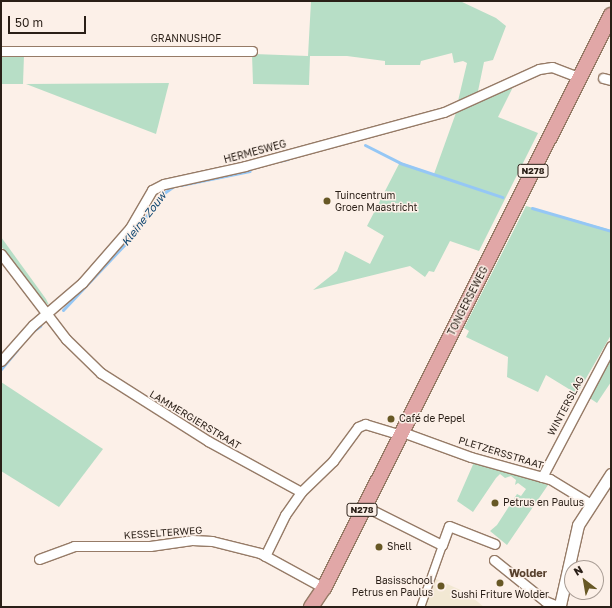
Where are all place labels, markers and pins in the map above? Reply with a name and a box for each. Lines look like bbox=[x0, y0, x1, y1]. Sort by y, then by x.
place label: Tuincentrum Groen Maastricht bbox=[335, 189, 418, 212]
marker: Tuincentrum Groen Maastricht bbox=[322, 196, 332, 206]
place label: Café de Pepel bbox=[399, 413, 465, 425]
marker: Café de Pepel bbox=[386, 414, 396, 424]
place label: Petrus en Paulus bbox=[503, 497, 584, 509]
marker: Petrus en Paulus bbox=[490, 498, 500, 508]
place label: Shell bbox=[387, 541, 412, 553]
marker: Shell bbox=[374, 542, 384, 552]
place label: Basisschool Petrus en Paulus bbox=[352, 574, 433, 598]
marker: Sushi Friture Wolder bbox=[495, 578, 505, 588]
marker: Basisschool Petrus en Paulus bbox=[436, 581, 446, 591]
place label: Sushi Friture Wolder bbox=[451, 589, 549, 601]

